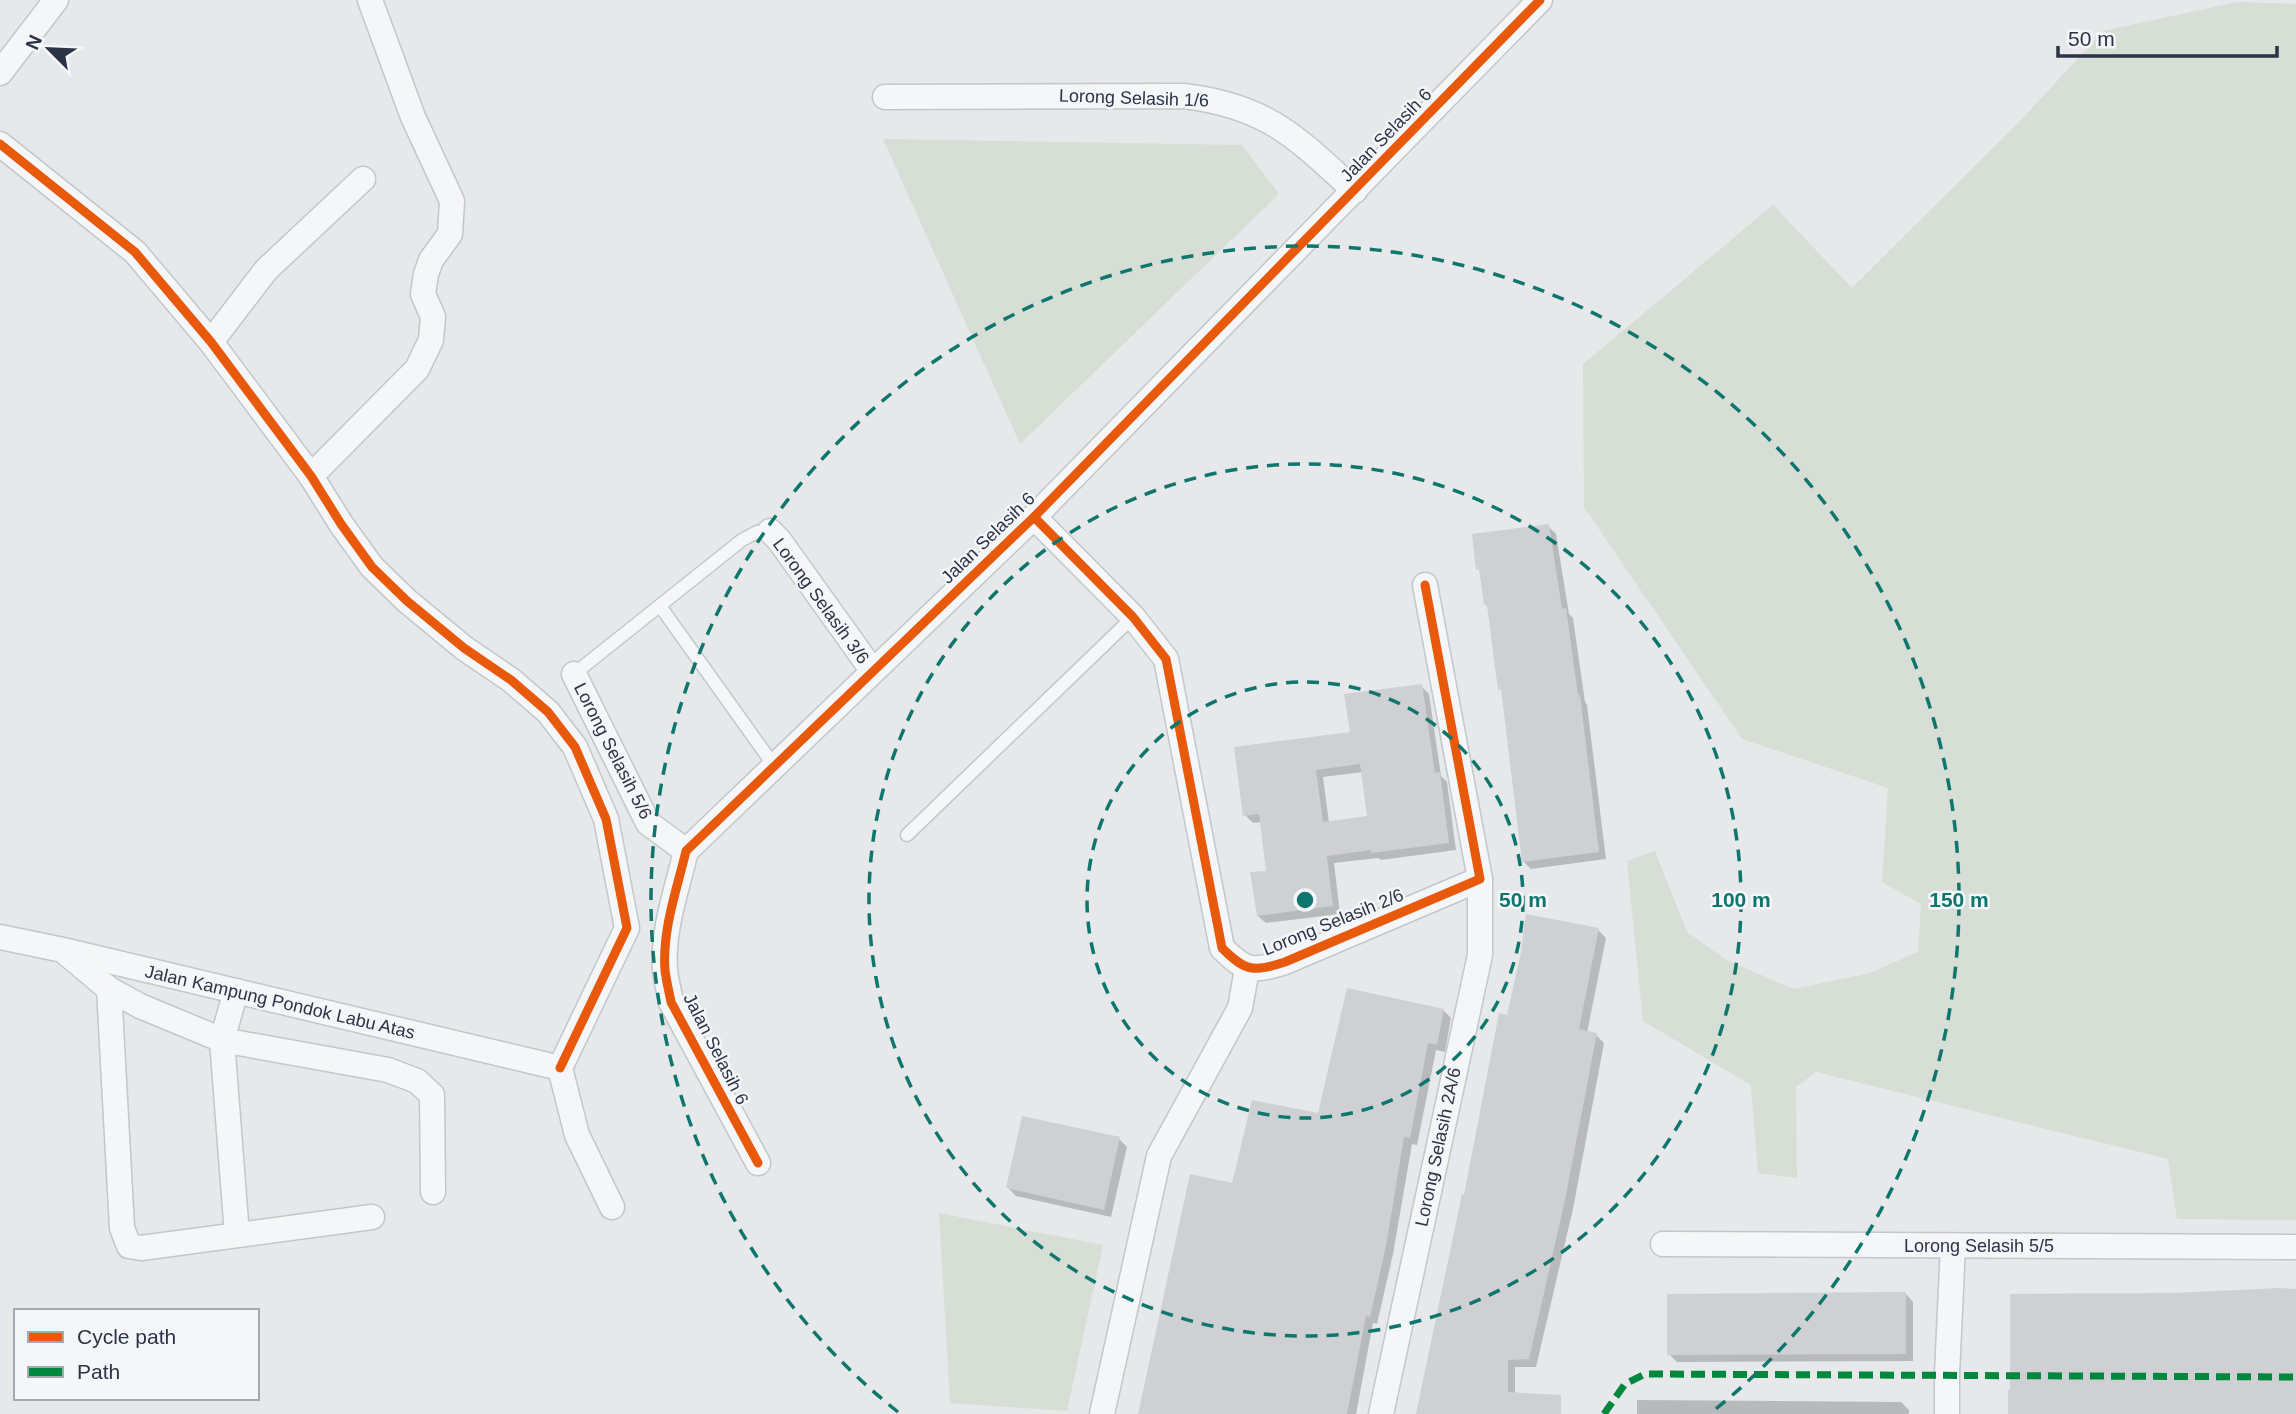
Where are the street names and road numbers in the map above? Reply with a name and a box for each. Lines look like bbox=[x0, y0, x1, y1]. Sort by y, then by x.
street label: Jalan Selasih 6 bbox=[1336, 84, 1436, 186]
street label: Lorong Selasih 1/6 bbox=[1059, 85, 1209, 111]
street label: Jalan Selasih 6 bbox=[937, 488, 1039, 588]
street label: Lorong Selasih 3/6 bbox=[769, 534, 873, 668]
street label: Lorong Selasih 5/6 bbox=[570, 680, 656, 822]
street label: Lorong Selasih 2/6 bbox=[1260, 885, 1406, 959]
street label: Jalan Kampung Pondok Labu Atas bbox=[143, 961, 417, 1043]
street label: Jalan Selasih 6 bbox=[679, 990, 753, 1108]
street label: Lorong Selasih 2A/6 bbox=[1411, 1066, 1465, 1228]
street label: Lorong Selasih 5/5 bbox=[1904, 1236, 2054, 1256]

